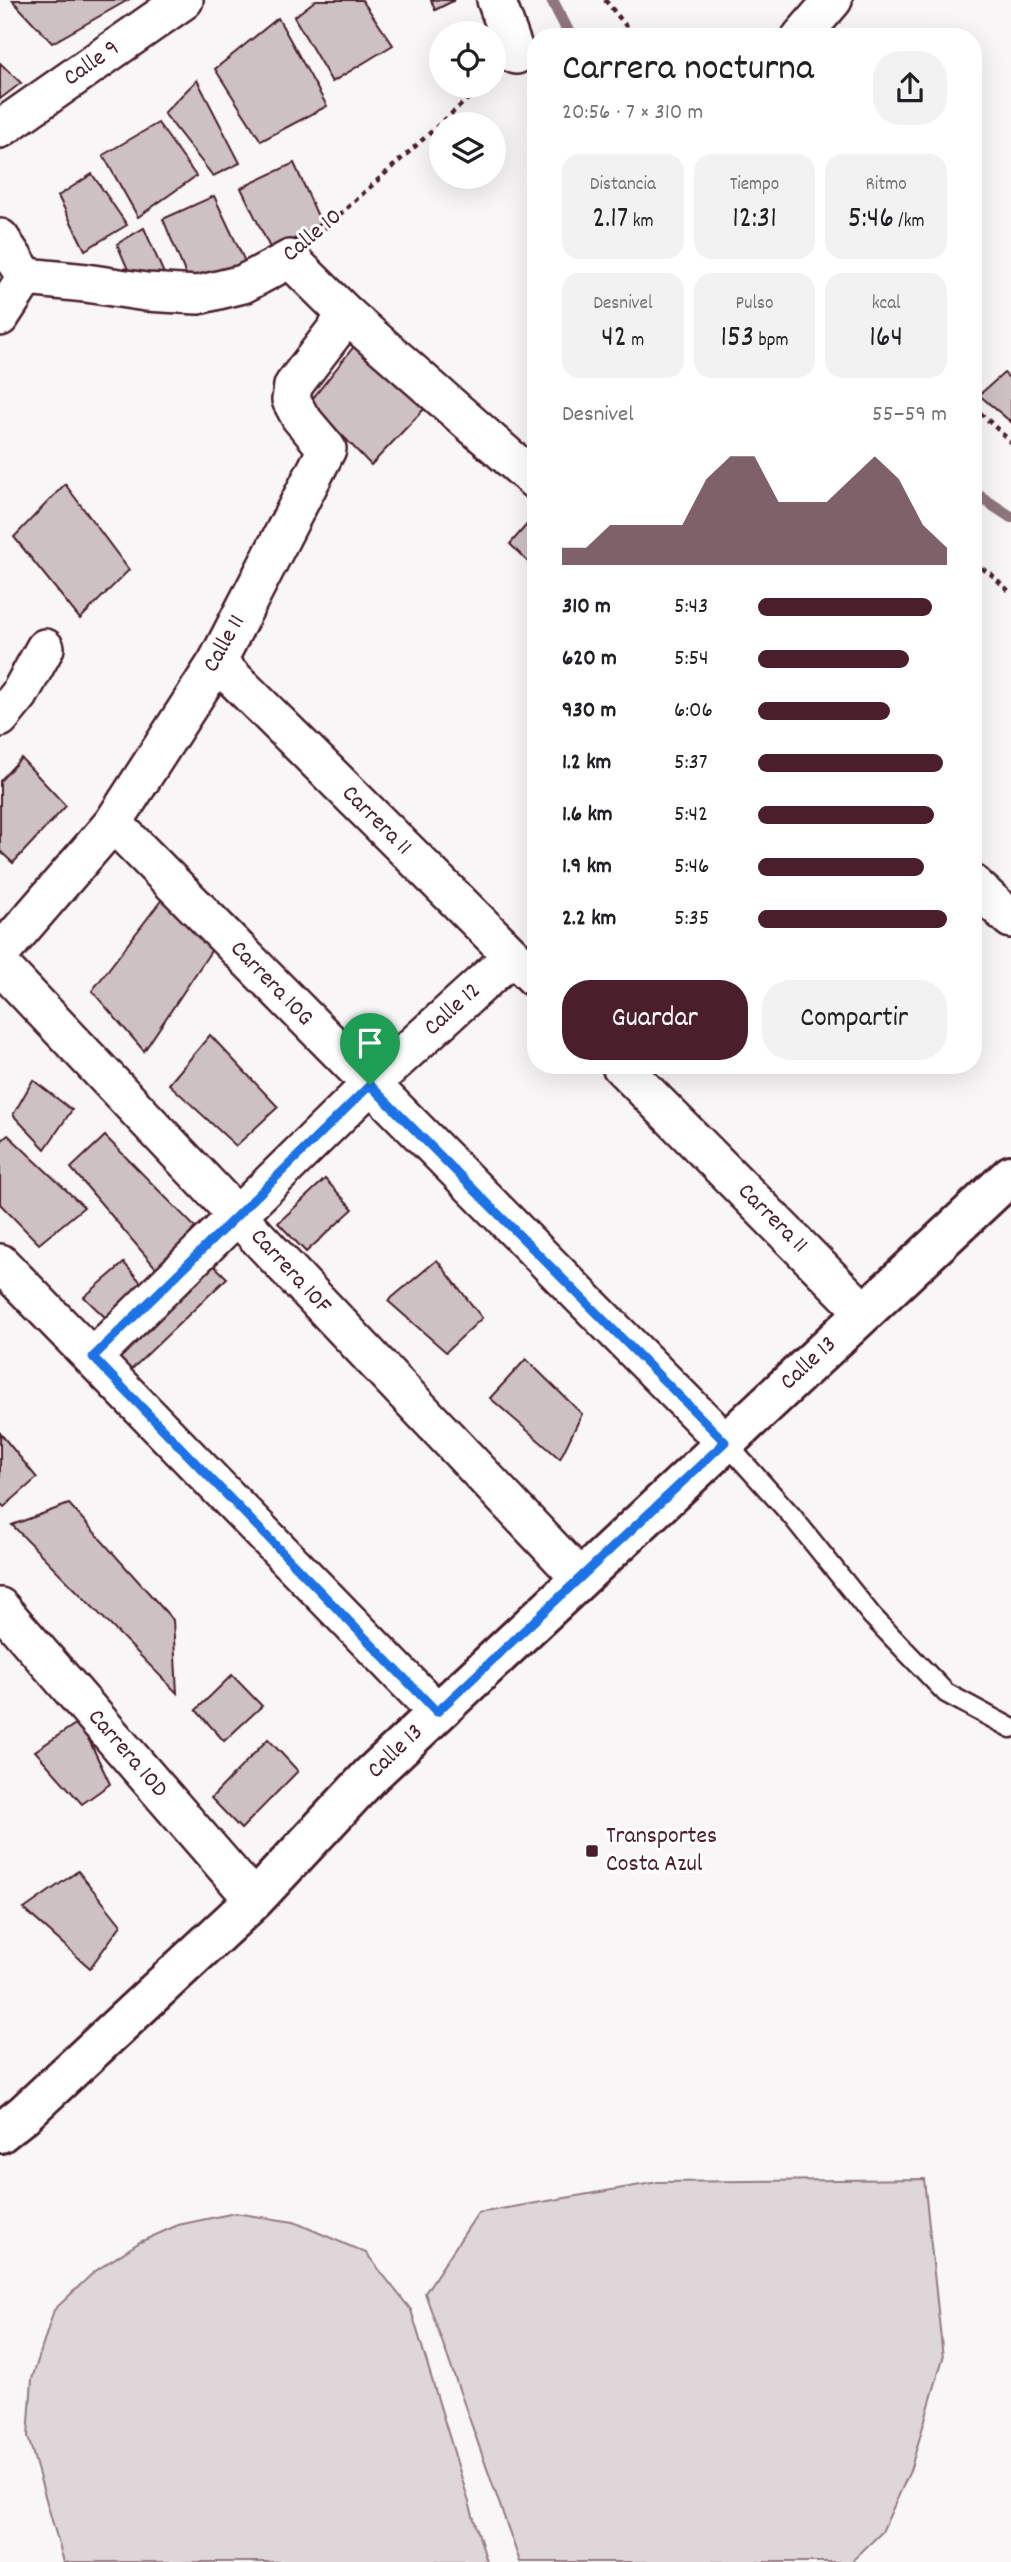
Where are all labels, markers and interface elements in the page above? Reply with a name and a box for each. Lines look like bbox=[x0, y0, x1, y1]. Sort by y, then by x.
map controls bbox=[429, 21, 506, 189]
button: locate bbox=[429, 21, 506, 98]
street label: Calle 9 bbox=[57, 32, 127, 96]
text: Carrera nocturna bbox=[562, 43, 814, 98]
button: share bbox=[873, 51, 947, 125]
text: 20:56 · 7 × 310 m bbox=[562, 97, 703, 130]
button: layers bbox=[429, 112, 506, 189]
text: Distancia bbox=[590, 172, 656, 199]
text: Tiempo bbox=[730, 172, 779, 199]
text: Ritmo bbox=[866, 172, 907, 199]
text: 2.17 bbox=[592, 199, 628, 242]
text: 12:31 bbox=[732, 199, 777, 242]
text: 5:46 bbox=[848, 199, 894, 242]
street label: Calle 10 bbox=[276, 201, 350, 271]
text: km bbox=[628, 209, 654, 236]
text: /km bbox=[894, 209, 924, 236]
text: Desnivel bbox=[593, 291, 652, 318]
text: Pulso bbox=[736, 291, 773, 318]
text: kcal bbox=[872, 291, 901, 318]
text: 42 bbox=[601, 318, 627, 361]
text: 153 bbox=[720, 318, 754, 361]
text: 164 bbox=[869, 318, 903, 361]
text: m bbox=[627, 328, 644, 355]
text: bpm bbox=[754, 328, 789, 355]
text: Desnivel bbox=[562, 399, 634, 432]
text: 55–59 m bbox=[872, 399, 947, 432]
text: 310 m bbox=[562, 591, 611, 624]
text: 5:43 bbox=[674, 591, 708, 624]
street label: Calle 11 bbox=[195, 609, 255, 679]
text: 620 m bbox=[562, 643, 617, 676]
text: 5:54 bbox=[674, 643, 709, 676]
text: 930 m bbox=[562, 695, 616, 728]
text: 6:06 bbox=[674, 695, 713, 728]
text: 1.2 km bbox=[562, 747, 611, 780]
text: 5:37 bbox=[674, 747, 708, 780]
street label: Carrera 11 bbox=[333, 778, 419, 864]
text: 1.6 km bbox=[562, 799, 613, 832]
text: 5:42 bbox=[674, 799, 708, 832]
text: 1.9 km bbox=[562, 851, 612, 884]
text: 5:46 bbox=[674, 851, 709, 884]
text: 2.2 km bbox=[562, 903, 616, 936]
text: 5:35 bbox=[674, 903, 709, 936]
street label: Carrera 10G bbox=[221, 933, 321, 1035]
street label: Calle 12 bbox=[417, 975, 489, 1045]
button: Guardar bbox=[562, 980, 748, 1060]
button: Compartir bbox=[762, 980, 947, 1060]
pin bbox=[340, 1013, 400, 1085]
icon: arrive bbox=[351, 1024, 389, 1062]
street label: Carrera 11 bbox=[729, 1176, 815, 1262]
street label: Carrera 10F bbox=[241, 1222, 339, 1323]
street label: Calle 13 bbox=[773, 1329, 845, 1399]
street label: Carrera 10D bbox=[79, 1702, 175, 1806]
street label: Calle 13 bbox=[360, 1717, 432, 1787]
place label: Transportes Costa Azul bbox=[606, 1820, 717, 1882]
marker: Transportes Costa Azul bbox=[584, 1843, 600, 1859]

